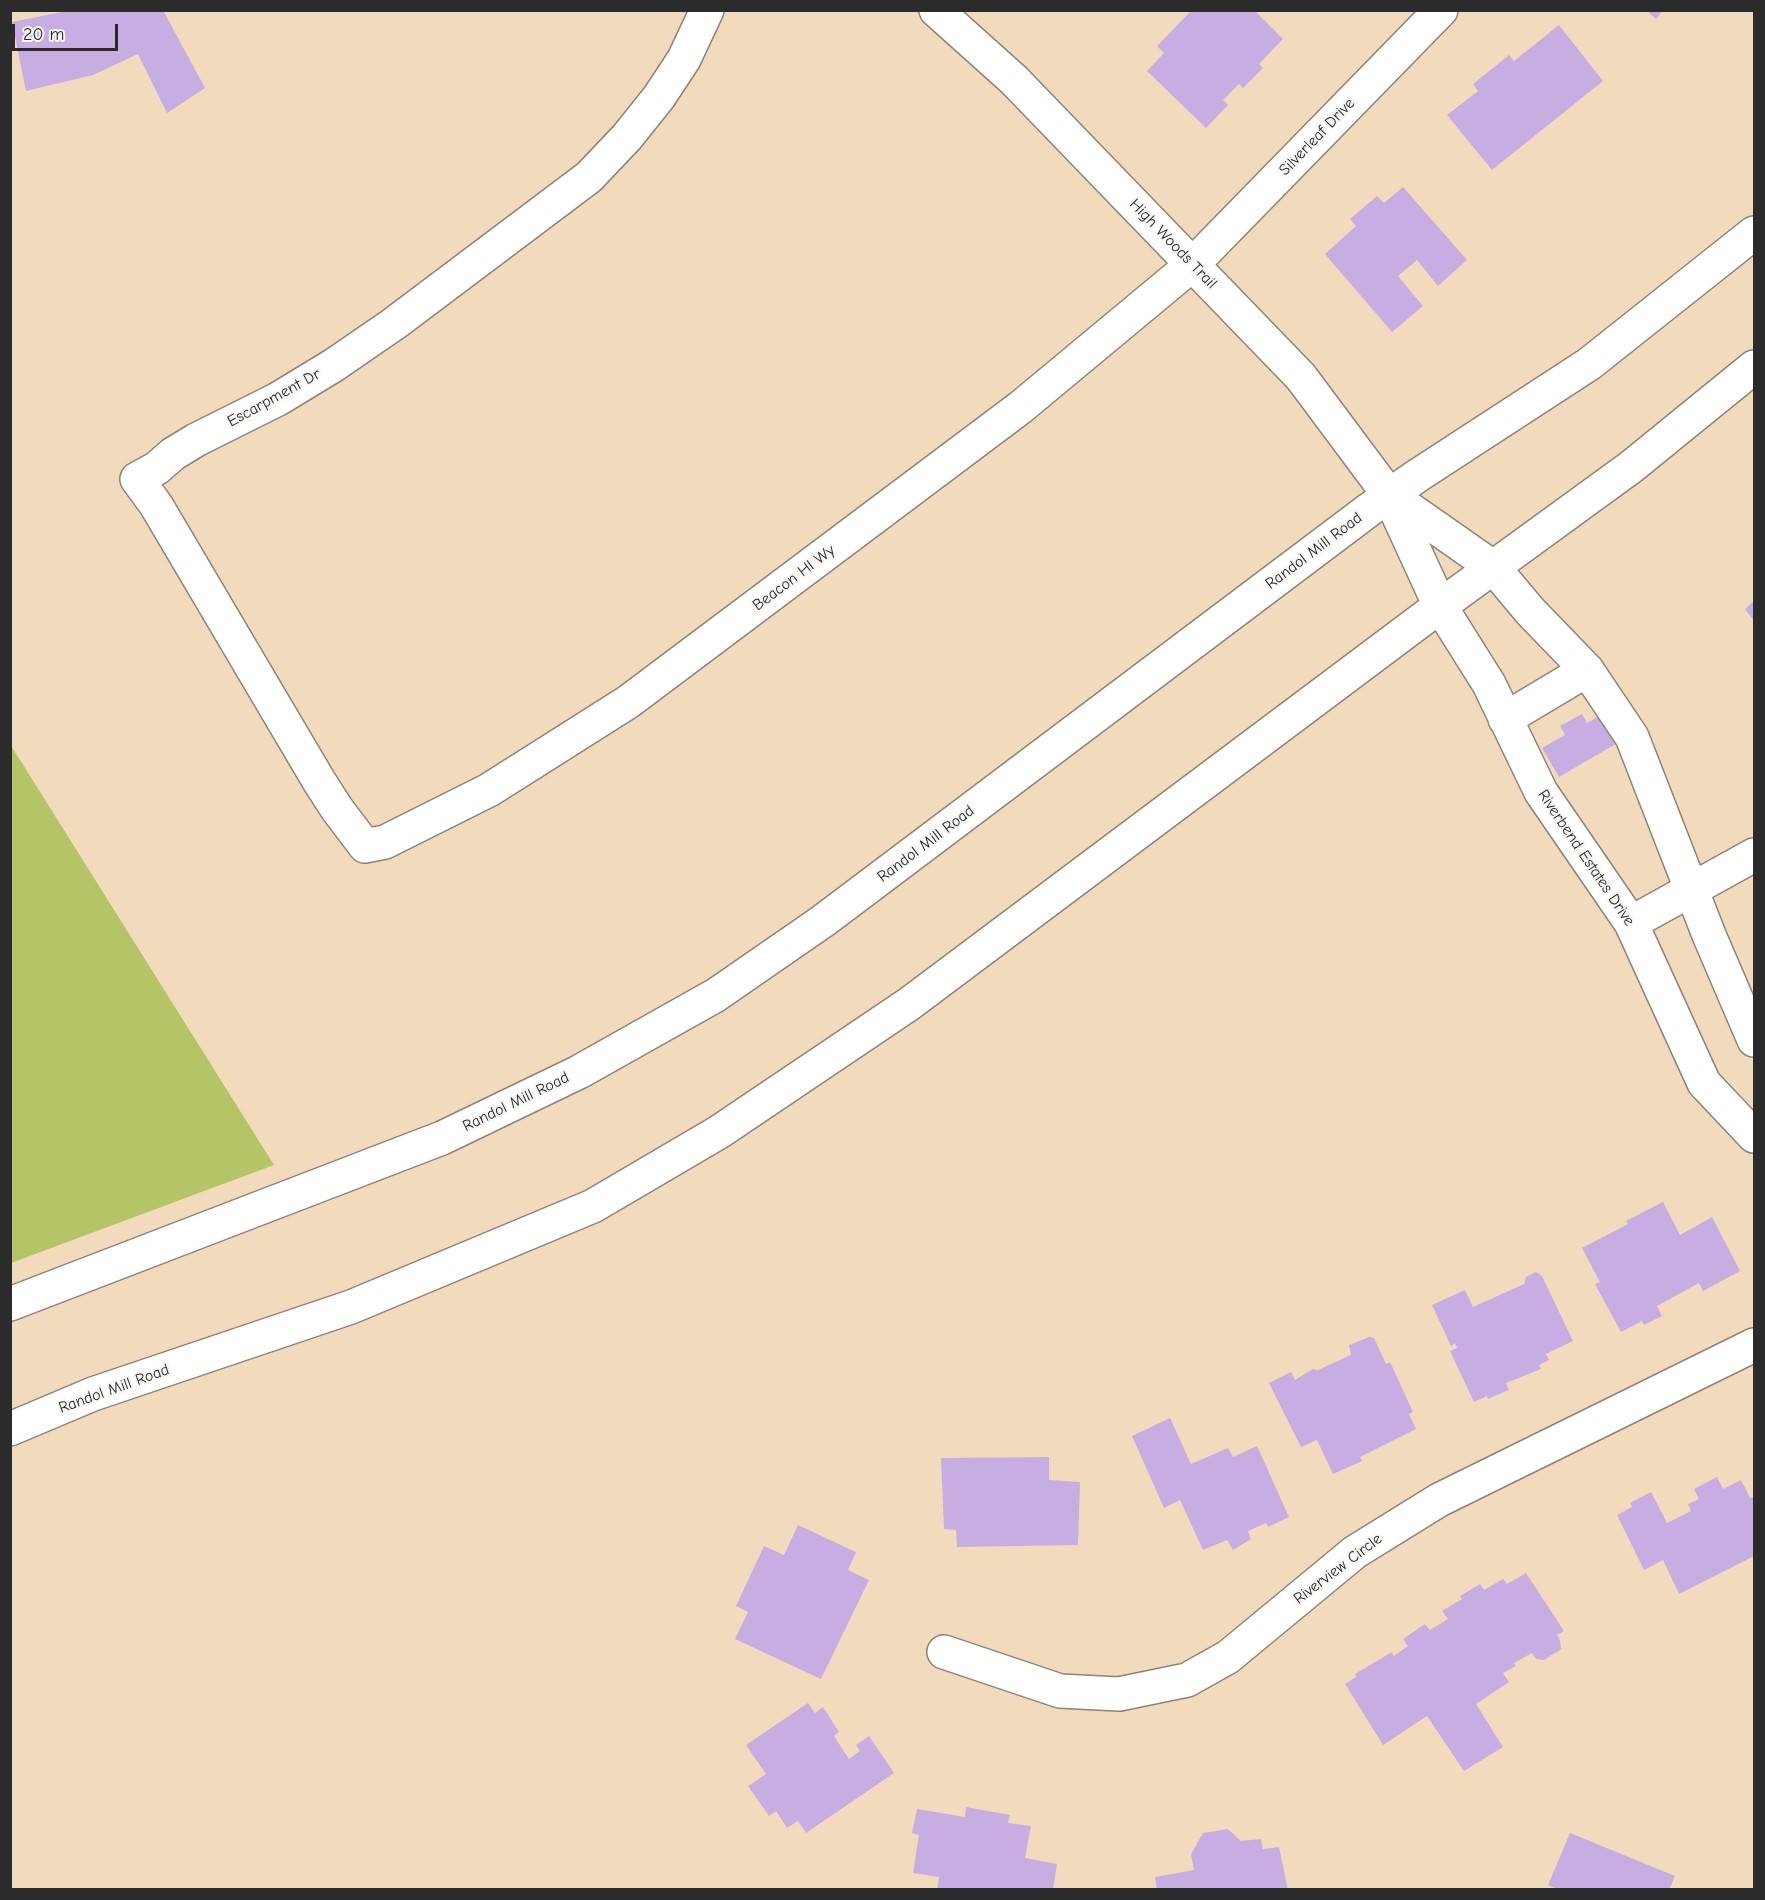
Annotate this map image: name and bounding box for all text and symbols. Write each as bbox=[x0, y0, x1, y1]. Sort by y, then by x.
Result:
scale bar bbox=[15, 12, 122, 50]
text: 20 m bbox=[23, 24, 64, 45]
street label: Silverleaf Drive bbox=[1275, 94, 1359, 180]
street label: High Woods Trail bbox=[1125, 195, 1221, 293]
street label: Escarpment Dr bbox=[224, 365, 324, 431]
street label: Randol Mill Road bbox=[1262, 508, 1366, 594]
street label: Beacon Hl Wy bbox=[749, 541, 839, 615]
street label: Riverbend Estates Drive bbox=[1533, 786, 1639, 930]
street label: Randol Mill Road bbox=[874, 801, 978, 887]
street label: Randol Mill Road bbox=[460, 1068, 572, 1136]
street label: Randol Mill Road bbox=[56, 1360, 172, 1418]
street label: Riverview Circle bbox=[1290, 1530, 1386, 1608]

